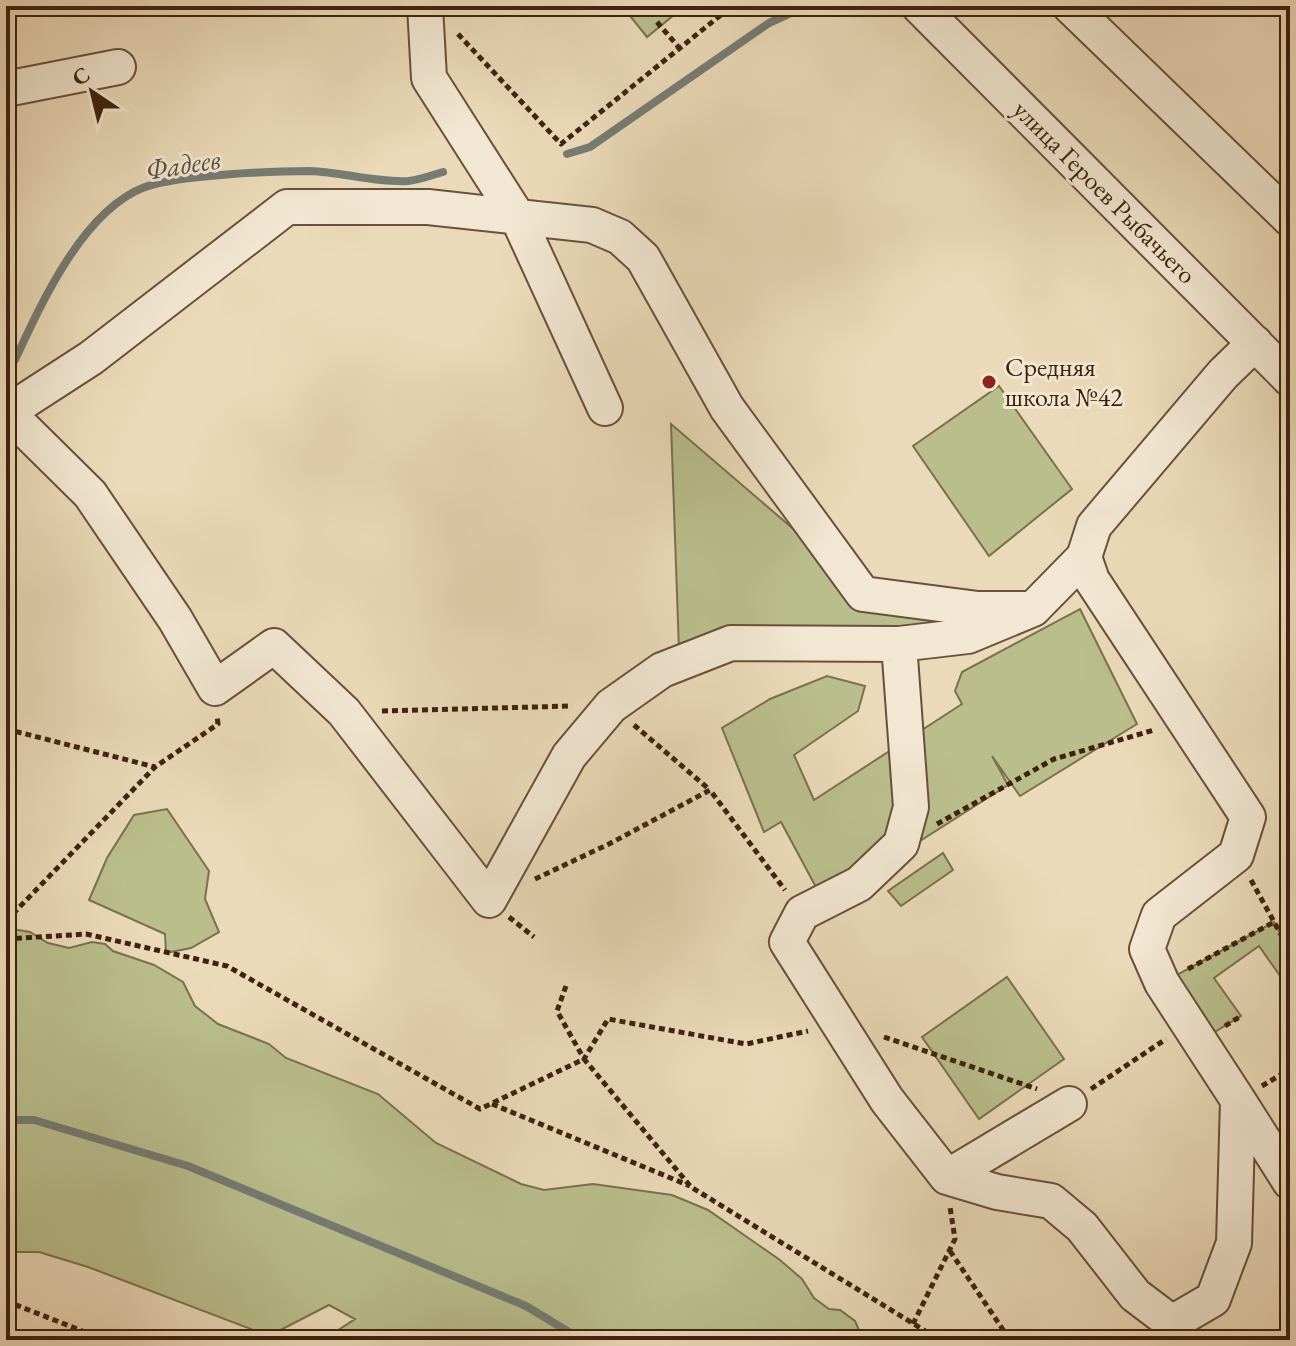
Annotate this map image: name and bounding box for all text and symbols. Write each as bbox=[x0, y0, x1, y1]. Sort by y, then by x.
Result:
north arrow bbox=[52, 52, 132, 132]
text: С bbox=[66, 60, 96, 92]
street label: улица Героев Рыбачьего bbox=[1006, 93, 1204, 291]
water label: Фадеев bbox=[143, 140, 223, 188]
place label: Средняя школа №42 bbox=[1005, 350, 1123, 414]
marker: Средняя школа №42 bbox=[980, 373, 998, 391]

